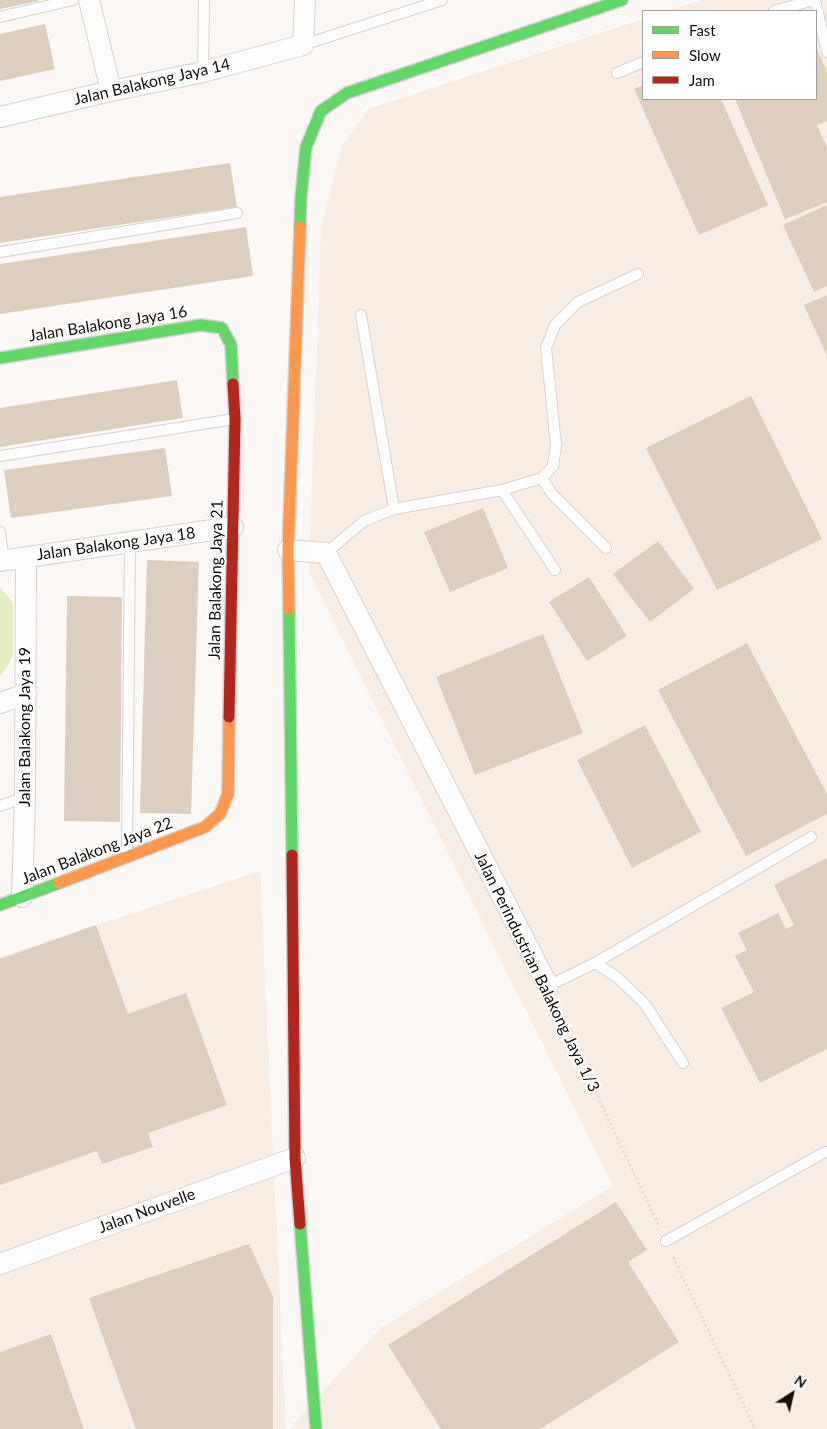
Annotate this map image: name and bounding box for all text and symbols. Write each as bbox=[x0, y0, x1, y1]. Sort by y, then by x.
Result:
legend bbox=[642, 10, 817, 100]
text: Fast bbox=[689, 21, 716, 39]
text: Slow bbox=[689, 46, 721, 64]
street label: Jalan Balakong Jaya 14 bbox=[72, 55, 232, 109]
text: Jam bbox=[689, 71, 715, 89]
street label: Jalan Balakong Jaya 16 bbox=[27, 302, 189, 346]
street label: Jalan Balakong Jaya 21 bbox=[205, 500, 227, 660]
street label: Jalan Balakong Jaya 18 bbox=[35, 523, 197, 565]
street label: Jalan Balakong Jaya 19 bbox=[15, 647, 35, 807]
street label: Jalan Balakong Jaya 22 bbox=[19, 813, 175, 889]
street label: Jalan Perindustrian Balakong Jaya 1/3 bbox=[470, 849, 604, 1095]
street label: Jalan Nouvelle bbox=[96, 1185, 198, 1237]
north arrow bbox=[767, 1369, 817, 1419]
text: N bbox=[792, 1371, 810, 1391]

